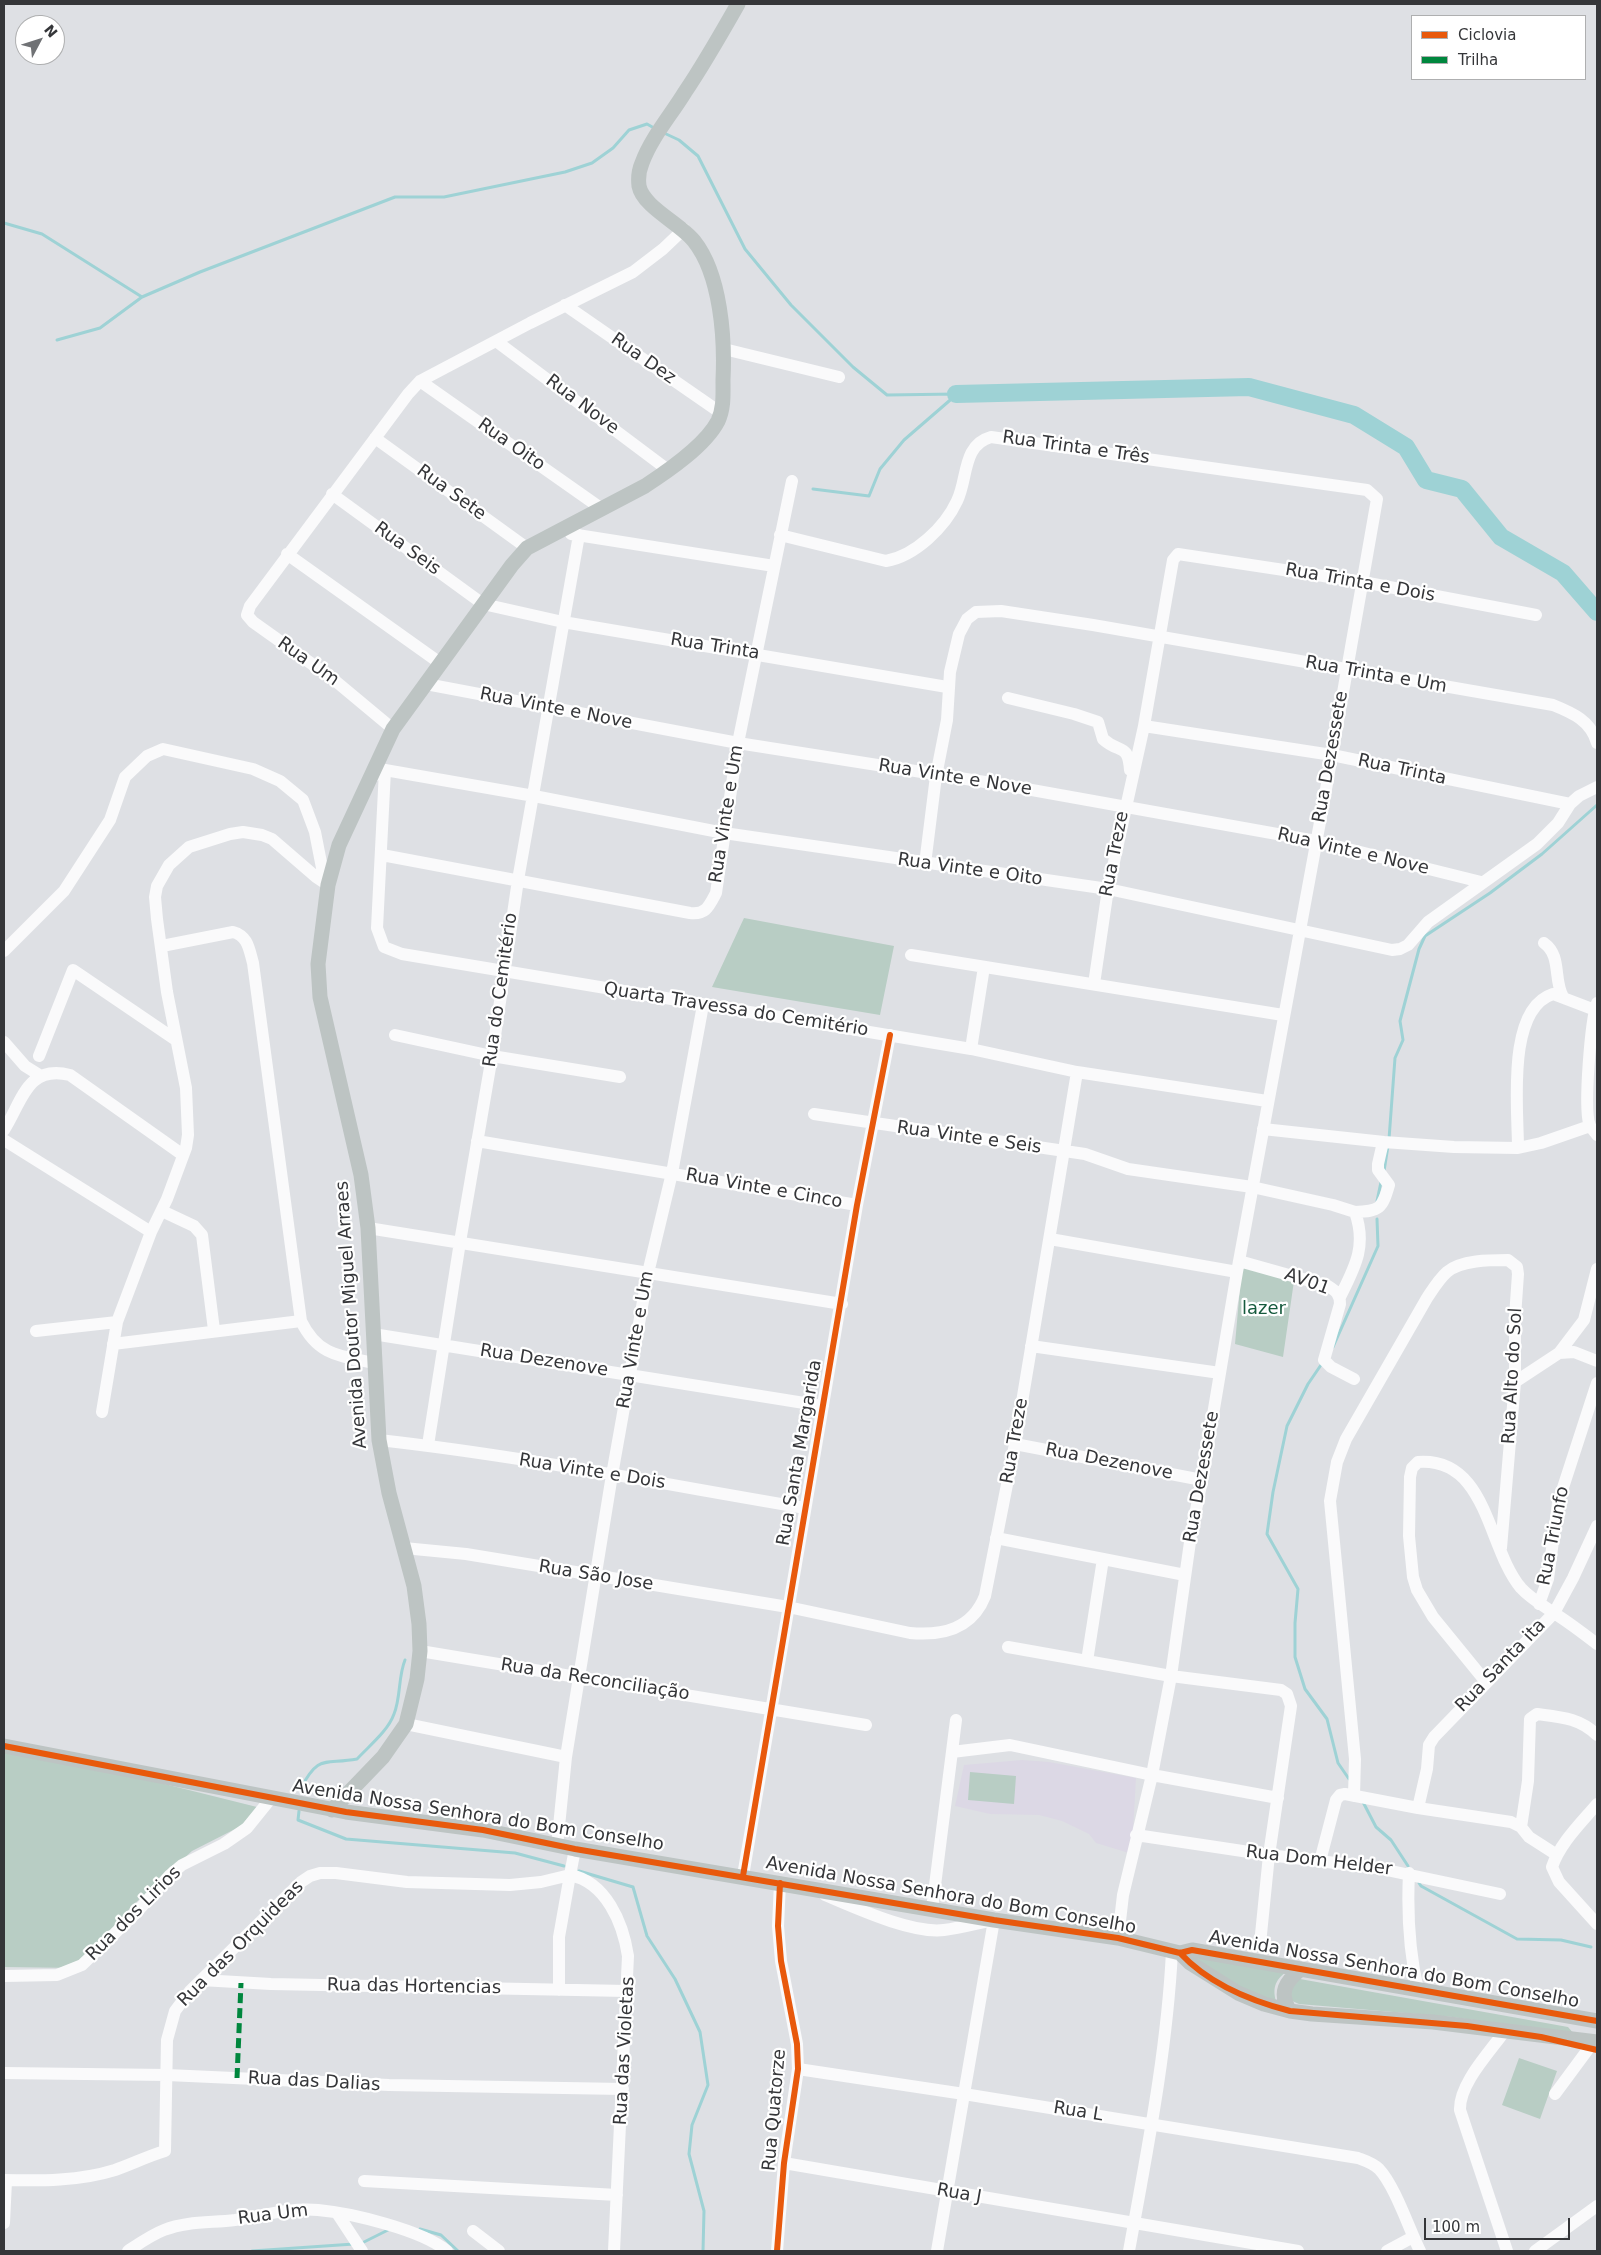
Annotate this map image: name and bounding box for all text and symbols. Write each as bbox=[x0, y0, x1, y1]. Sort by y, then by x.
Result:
north arrow bbox=[15, 15, 65, 65]
legend bbox=[1411, 15, 1586, 80]
text: N bbox=[41, 21, 61, 41]
text: Ciclovia bbox=[1458, 26, 1516, 44]
text: Trilha bbox=[1458, 51, 1498, 69]
street label: Rua Dez bbox=[606, 329, 680, 389]
street label: Rua Nove bbox=[541, 370, 623, 440]
street label: Rua Oito bbox=[473, 414, 549, 476]
street label: Rua Trinta e Três bbox=[1001, 427, 1151, 469]
street label: Rua Sete bbox=[412, 461, 490, 525]
street label: Rua Seis bbox=[370, 518, 444, 580]
street label: Rua Trinta e Dois bbox=[1283, 559, 1437, 607]
street label: Rua Trinta bbox=[669, 629, 761, 665]
street label: Rua Um bbox=[273, 633, 343, 691]
street label: Rua Trinta e Um bbox=[1304, 652, 1448, 698]
street label: Rua Vinte e Nove bbox=[478, 684, 634, 734]
street label: Rua Dezessete bbox=[1309, 689, 1353, 825]
street label: Rua Vinte e Um bbox=[705, 743, 749, 885]
street label: Rua Trinta bbox=[1356, 750, 1448, 790]
street label: Rua Vinte e Nove bbox=[877, 755, 1033, 801]
street label: Rua Treze bbox=[1096, 809, 1134, 899]
street label: Rua Vinte e Nove bbox=[1275, 824, 1431, 880]
street label: Rua Vinte e Oito bbox=[896, 849, 1044, 891]
street label: Rua do Cemitério bbox=[479, 911, 523, 1069]
street label: Quarta Travessa do Cemitério bbox=[602, 978, 870, 1042]
street label: Rua Vinte e Seis bbox=[895, 1117, 1043, 1159]
street label: Rua Vinte e Cinco bbox=[684, 1165, 844, 1213]
street label: Avenida Doutor Miguel Arraes bbox=[332, 1180, 372, 1450]
street label: AV01 bbox=[1282, 1264, 1332, 1300]
street label: Rua Vinte e Um bbox=[613, 1269, 659, 1411]
park label: lazer bbox=[1242, 1298, 1286, 1320]
street label: Rua Alto do Sol bbox=[1499, 1307, 1527, 1445]
street label: Rua Dezenove bbox=[478, 1340, 610, 1382]
street label: Rua Santa Margarida bbox=[773, 1358, 827, 1548]
street label: Rua Treze bbox=[997, 1396, 1033, 1486]
street label: Rua Dezessete bbox=[1180, 1409, 1224, 1545]
street label: Rua Dezenove bbox=[1043, 1439, 1175, 1485]
street label: Rua Vinte e Dois bbox=[517, 1450, 667, 1494]
street label: Rua Triunfo bbox=[1534, 1484, 1574, 1588]
street label: Rua São Jose bbox=[537, 1556, 655, 1596]
street label: Rua Santa ita bbox=[1451, 1615, 1551, 1717]
street label: Rua da Reconciliação bbox=[499, 1654, 691, 1706]
street label: Avenida Nossa Senhora do Bom Conselho bbox=[291, 1776, 665, 1856]
street label: Rua Dom Helder bbox=[1244, 1841, 1394, 1881]
street label: Avenida Nossa Senhora do Bom Conselho bbox=[764, 1853, 1138, 1939]
street label: Rua dos Lirios bbox=[82, 1862, 186, 1966]
street label: Rua das Orquideas bbox=[173, 1876, 309, 2012]
street label: Avenida Nossa Senhora do Bom Conselho bbox=[1207, 1927, 1581, 2013]
street label: Rua das Hortencias bbox=[327, 1975, 501, 1999]
street label: Rua das Violetas bbox=[610, 1976, 640, 2126]
street label: Rua Quatorze bbox=[759, 2048, 791, 2172]
street label: Rua das Dalias bbox=[247, 2068, 381, 2096]
street label: Rua L bbox=[1052, 2097, 1104, 2127]
street label: Rua J bbox=[935, 2179, 983, 2209]
street label: Rua Um bbox=[237, 2200, 309, 2230]
scale bar bbox=[1426, 2208, 1572, 2240]
text: 100 m bbox=[1432, 2218, 1480, 2236]

